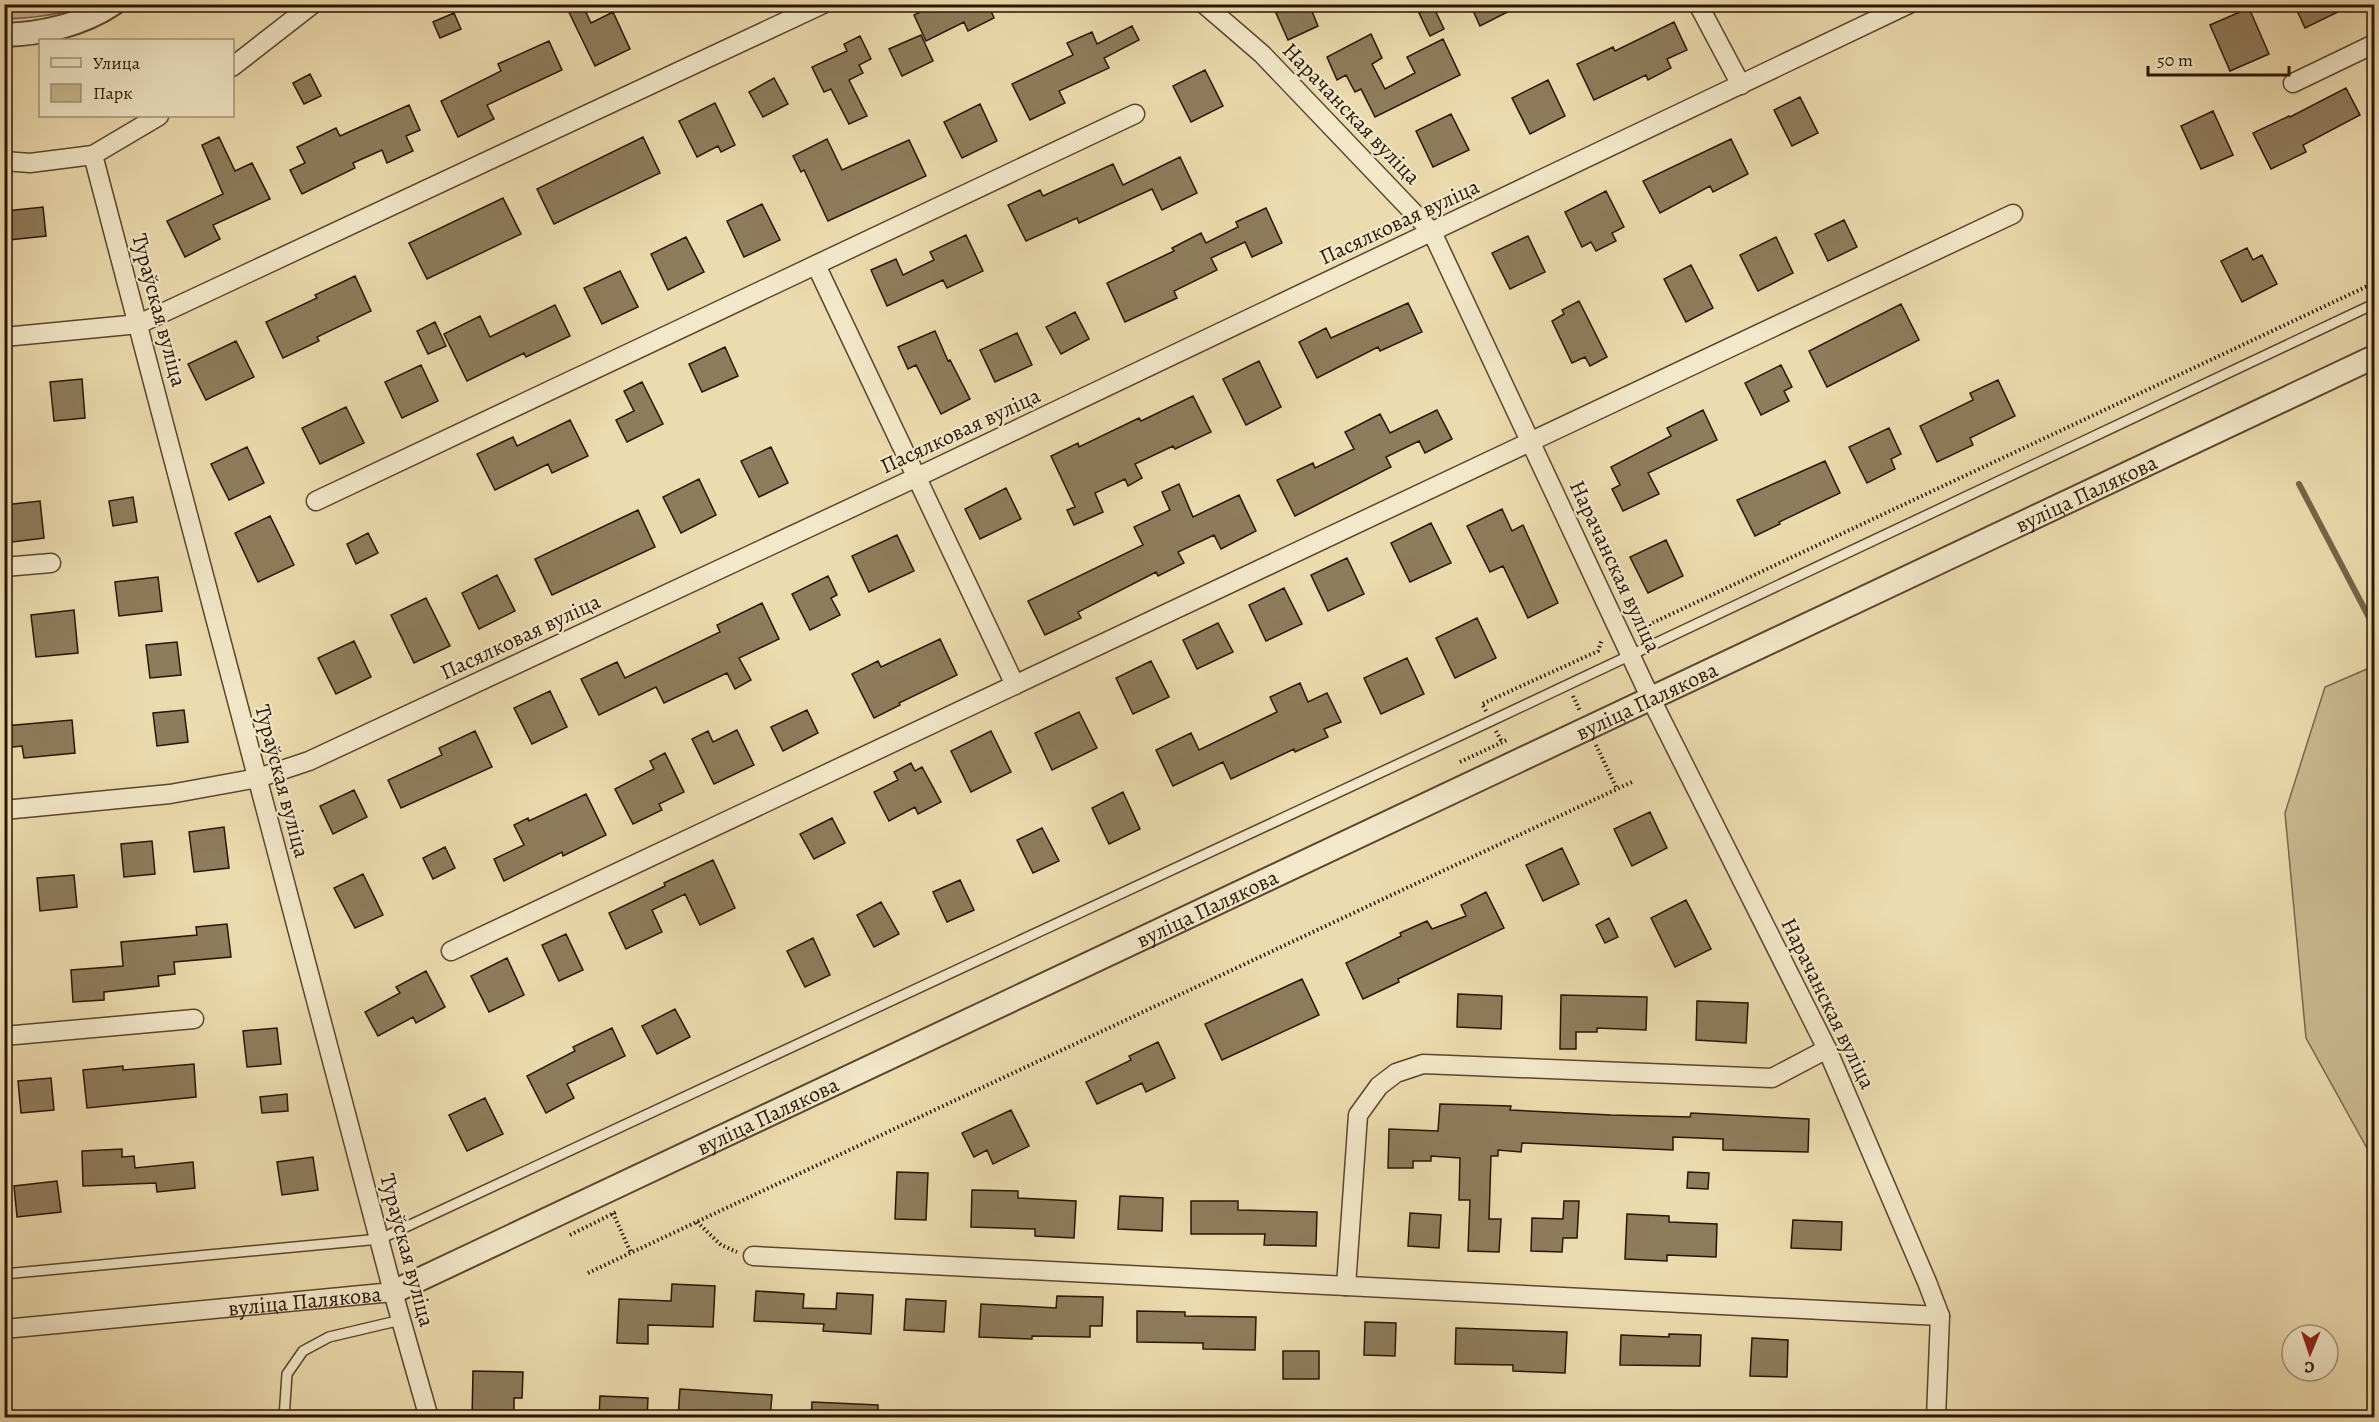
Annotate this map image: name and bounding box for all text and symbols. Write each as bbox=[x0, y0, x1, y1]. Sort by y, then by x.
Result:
street label: Нарачанская вуліца bbox=[1276, 36, 1428, 192]
legend bbox=[39, 39, 234, 117]
scale bar bbox=[2148, 39, 2289, 77]
text: 50 m bbox=[2157, 48, 2193, 72]
text: Улица bbox=[93, 51, 141, 75]
text: Парк bbox=[93, 81, 133, 105]
street label: Пасялковая вуліца bbox=[1314, 171, 1485, 272]
street label: Тураўская вуліца bbox=[124, 230, 194, 391]
street label: Пасялковая вуліца bbox=[875, 380, 1046, 481]
street label: вуліца Палякова bbox=[2010, 447, 2163, 540]
street label: Нарачанская вуліца bbox=[1562, 475, 1669, 658]
street label: Пасялковая вуліца bbox=[435, 586, 606, 687]
street label: вуліца Палякова bbox=[1571, 655, 1724, 748]
street label: Тураўская вуліца bbox=[247, 701, 317, 862]
street label: вуліца Палякова bbox=[1131, 862, 1284, 955]
street label: Нарачанская вуліца bbox=[1774, 913, 1883, 1095]
street label: вуліца Палякова bbox=[692, 1069, 845, 1163]
street label: Тураўская вуліца bbox=[372, 1170, 442, 1331]
street label: вуліца Палякова bbox=[227, 1279, 384, 1324]
north arrow bbox=[2280, 1323, 2340, 1383]
text: С bbox=[2304, 1356, 2315, 1378]

